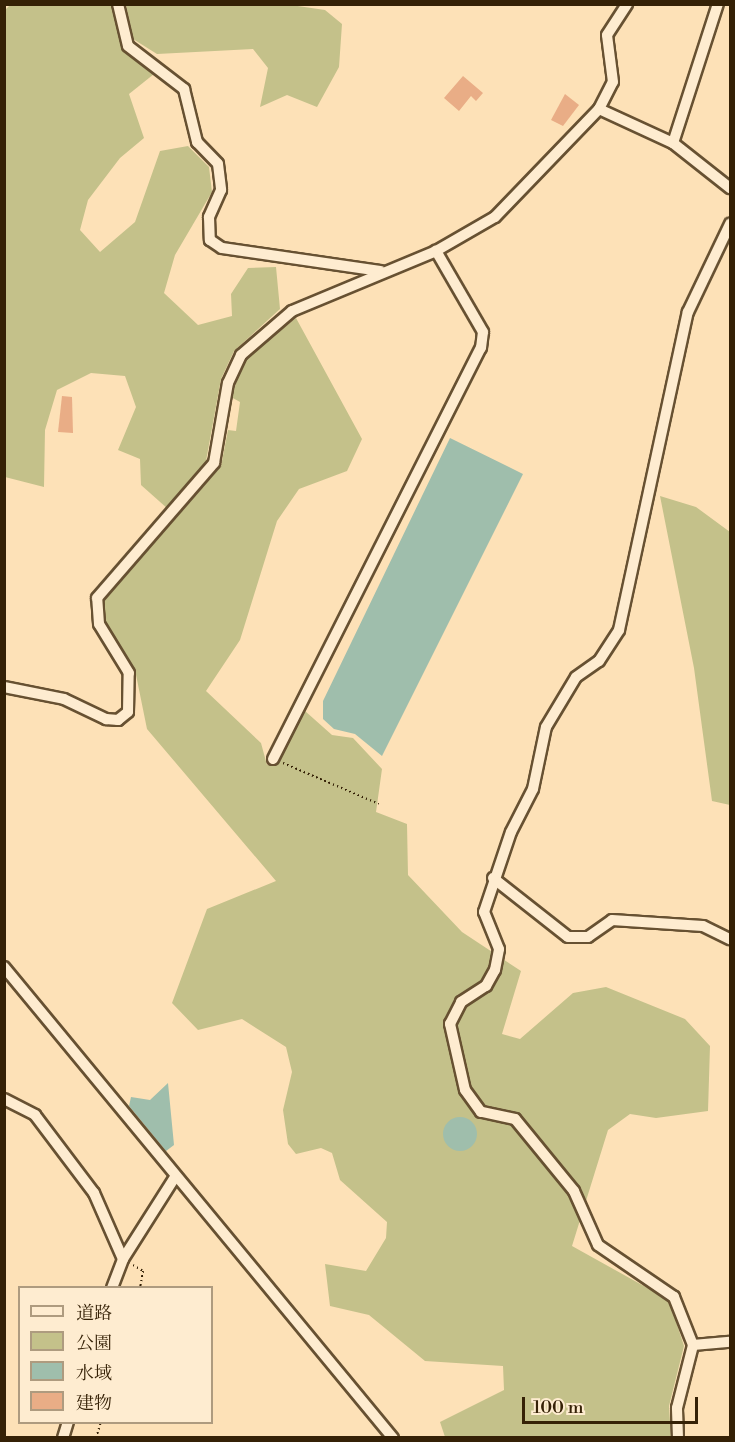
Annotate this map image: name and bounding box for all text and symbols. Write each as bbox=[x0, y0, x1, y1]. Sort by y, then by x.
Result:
legend bbox=[18, 1286, 213, 1424]
text: 道路 bbox=[76, 1302, 112, 1325]
text: 公園 bbox=[76, 1332, 112, 1355]
text: 水域 bbox=[76, 1362, 112, 1385]
scale bar bbox=[525, 1385, 700, 1423]
text: 建物 bbox=[76, 1392, 112, 1415]
text: 100 m bbox=[533, 1396, 584, 1419]

